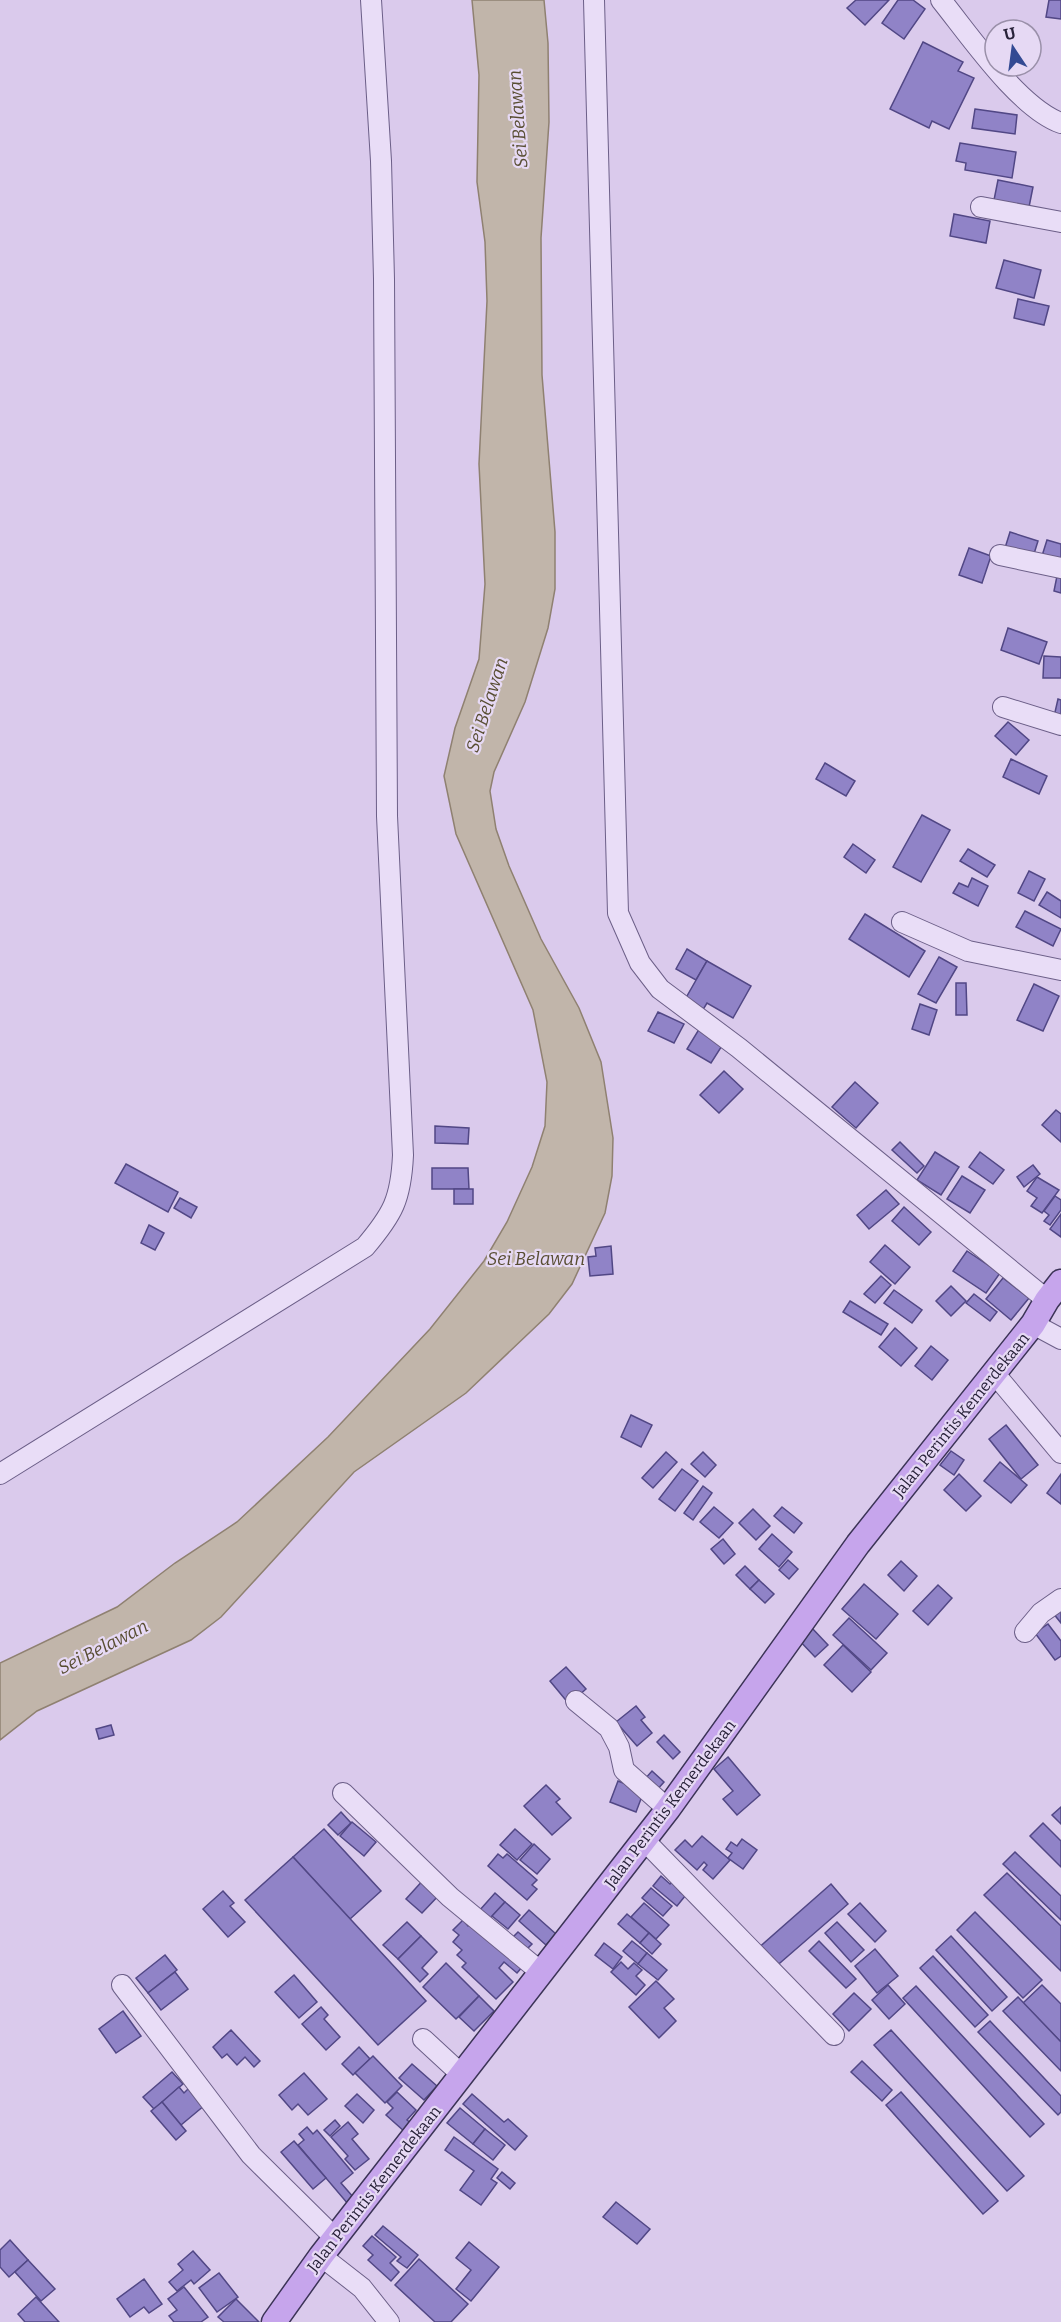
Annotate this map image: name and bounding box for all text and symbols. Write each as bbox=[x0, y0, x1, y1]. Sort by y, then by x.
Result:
north arrow bbox=[983, 18, 1043, 78]
text: U bbox=[1002, 23, 1018, 44]
water label: Sei Belawan bbox=[504, 69, 532, 169]
water label: Sei Belawan bbox=[461, 655, 513, 755]
water label: Sei Belawan bbox=[487, 1248, 585, 1270]
street label: Jalan Perintis Kemerdekaan bbox=[888, 1329, 1033, 1502]
water label: Sei Belawan bbox=[54, 1615, 152, 1679]
street label: Jalan Perintis Kemerdekaan bbox=[600, 1716, 740, 1893]
street label: Jalan Perintis Kemerdekaan bbox=[302, 2102, 445, 2277]

